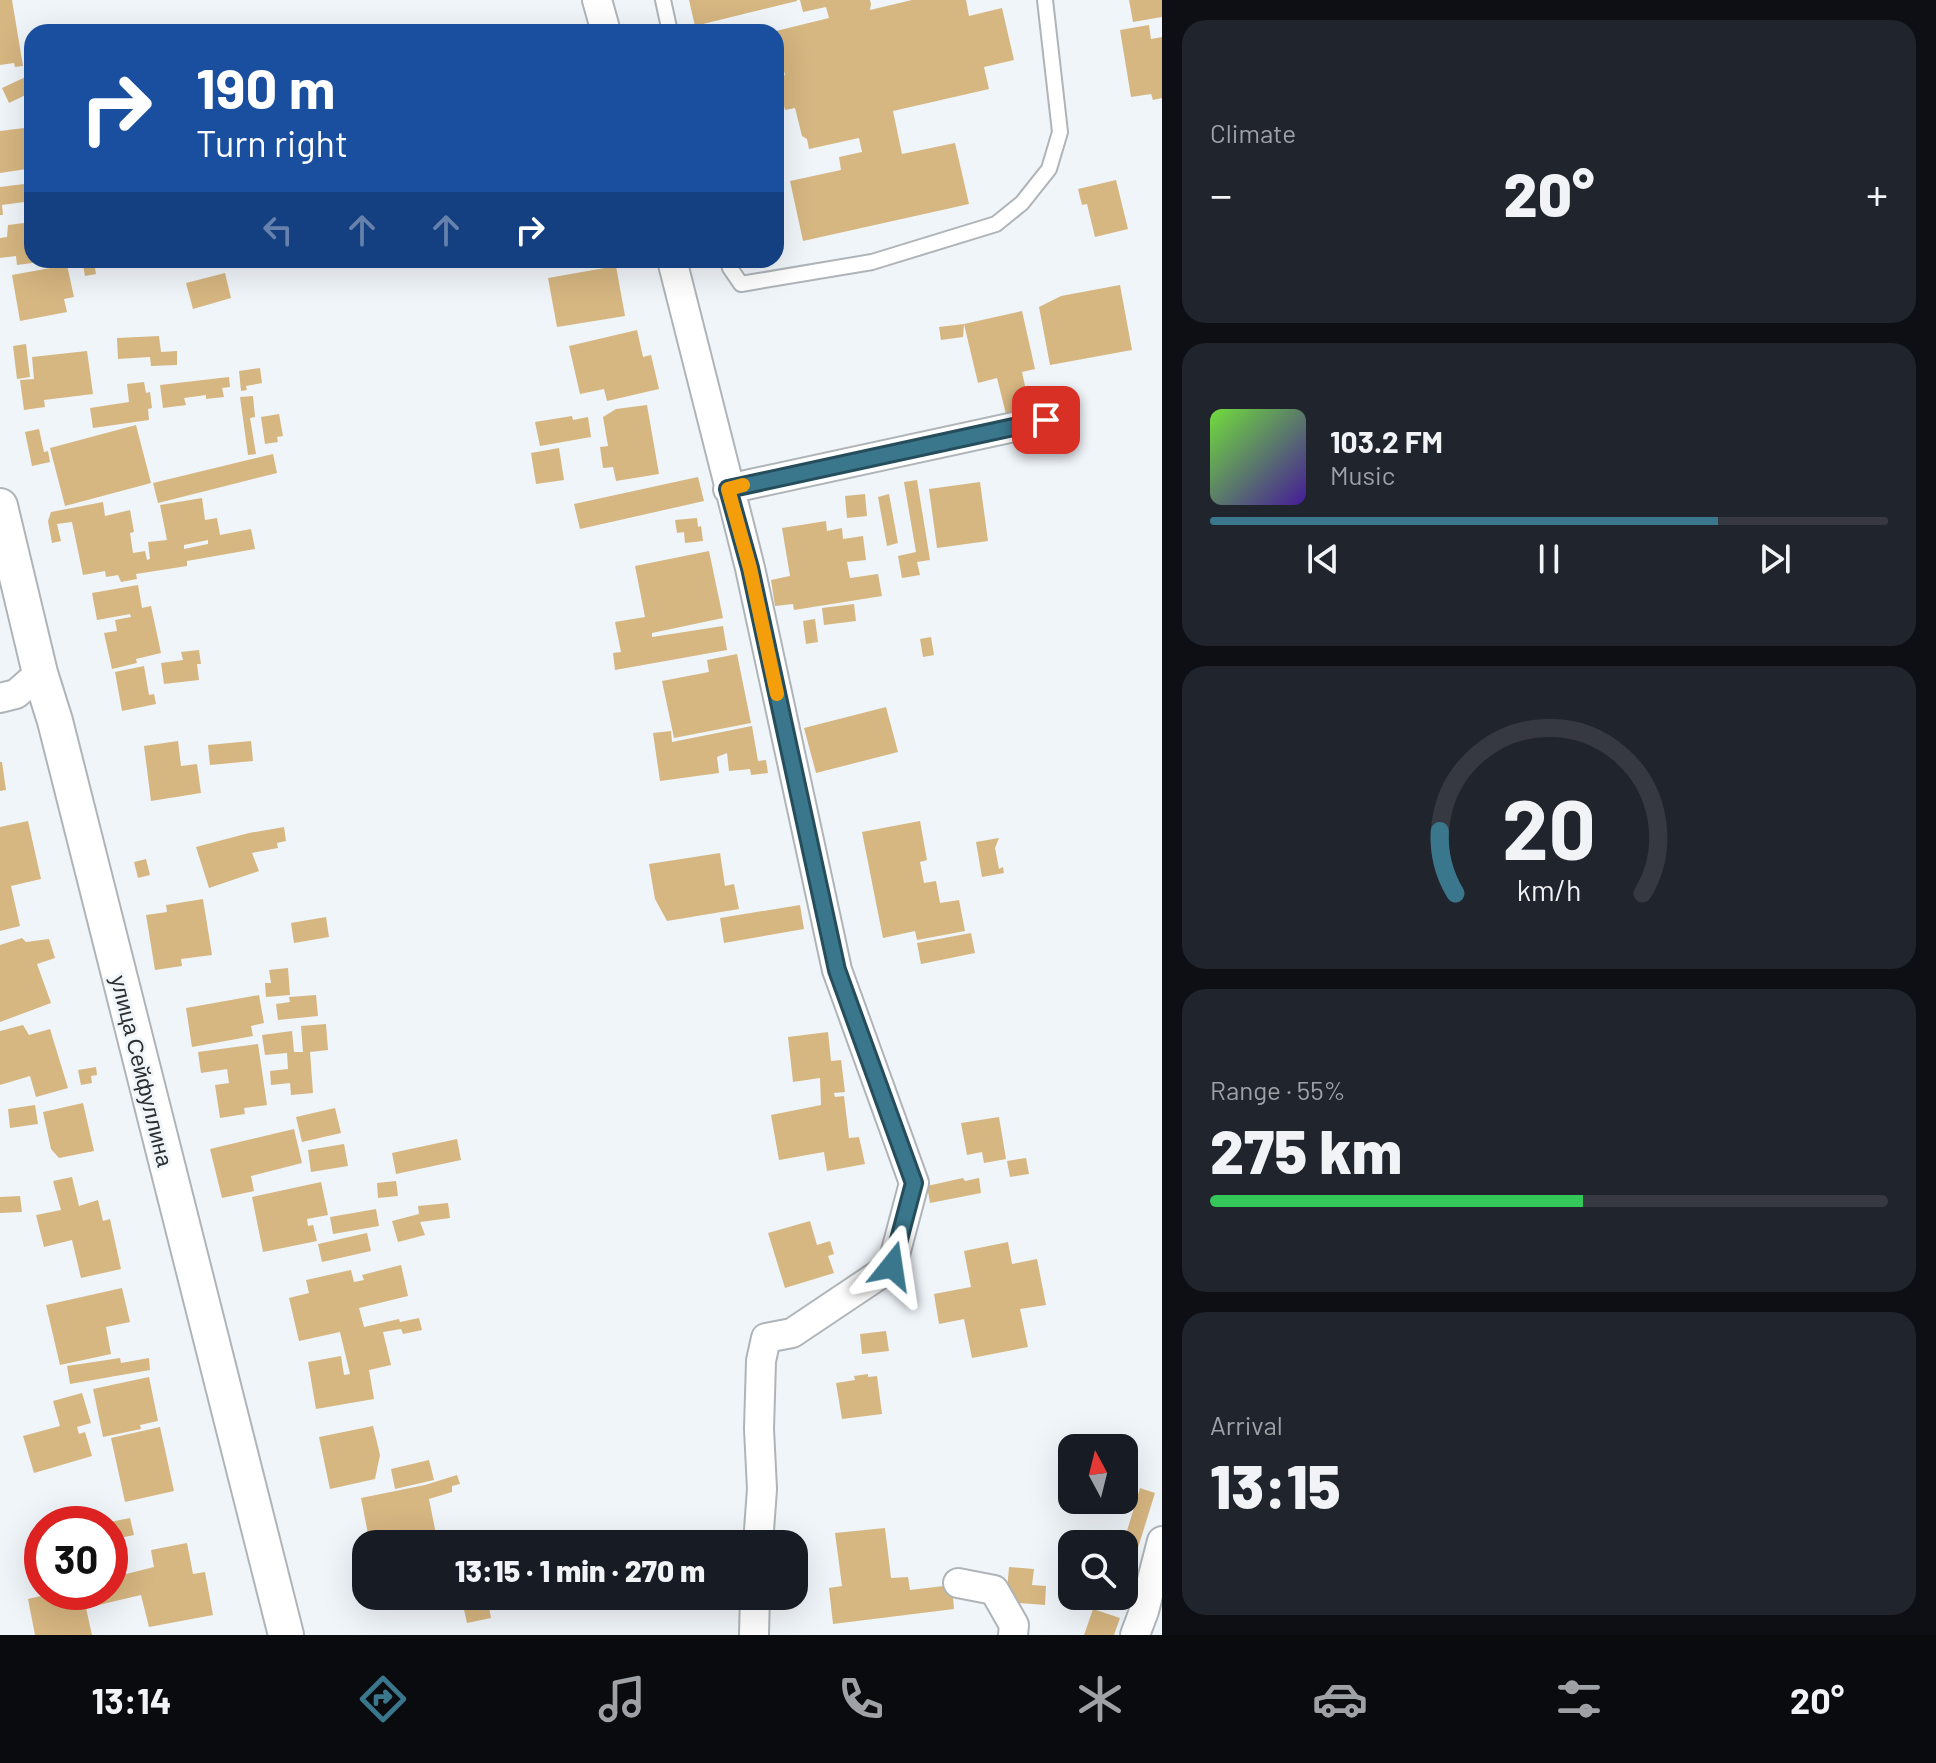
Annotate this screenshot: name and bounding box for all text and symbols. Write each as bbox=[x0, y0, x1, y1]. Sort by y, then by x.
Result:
text: 190 m bbox=[196, 53, 335, 120]
icon: right bbox=[64, 56, 168, 160]
text: Climate bbox=[1210, 117, 1296, 148]
text: Turn right bbox=[196, 121, 348, 164]
text: 20° bbox=[1504, 157, 1594, 229]
text: − bbox=[1210, 167, 1232, 220]
text: + bbox=[1866, 167, 1888, 220]
icon: left bbox=[256, 208, 300, 252]
icon: ahead bbox=[340, 208, 384, 252]
icon: ahead bbox=[424, 208, 468, 252]
icon: right bbox=[508, 208, 552, 252]
pin bbox=[1012, 386, 1080, 454]
icon: arrive bbox=[1024, 398, 1068, 442]
text: 103.2 FM bbox=[1330, 423, 1443, 459]
text: Music bbox=[1330, 459, 1395, 490]
icon: previous bbox=[1301, 537, 1345, 581]
icon: pause bbox=[1527, 537, 1571, 581]
icon: next bbox=[1753, 537, 1797, 581]
text: 20 bbox=[1502, 776, 1596, 876]
text: km/h bbox=[1517, 872, 1581, 907]
street label: улица Сейфуллина bbox=[106, 973, 179, 1170]
text: Range · 55% bbox=[1210, 1074, 1346, 1105]
text: 275 km bbox=[1210, 1114, 1402, 1186]
position arrow bbox=[850, 1224, 934, 1308]
text: Arrival bbox=[1210, 1409, 1283, 1440]
north arrow bbox=[1058, 1434, 1138, 1514]
map controls bbox=[1058, 1434, 1138, 1610]
text: 13:15 bbox=[1210, 1449, 1341, 1521]
speed limit sign: 30 bbox=[24, 1506, 128, 1610]
button: search bbox=[1058, 1530, 1138, 1610]
text: 13:15 · 1 min · 270 m bbox=[455, 1552, 705, 1588]
icon: directions bbox=[355, 1671, 411, 1727]
icon: music bbox=[594, 1671, 650, 1727]
icon: phone bbox=[833, 1671, 889, 1727]
icon: climate bbox=[1072, 1671, 1128, 1727]
icon: car bbox=[1312, 1671, 1368, 1727]
icon: filters bbox=[1551, 1671, 1607, 1727]
text: 13:14 bbox=[92, 1678, 171, 1721]
text: 20° bbox=[1790, 1678, 1844, 1721]

